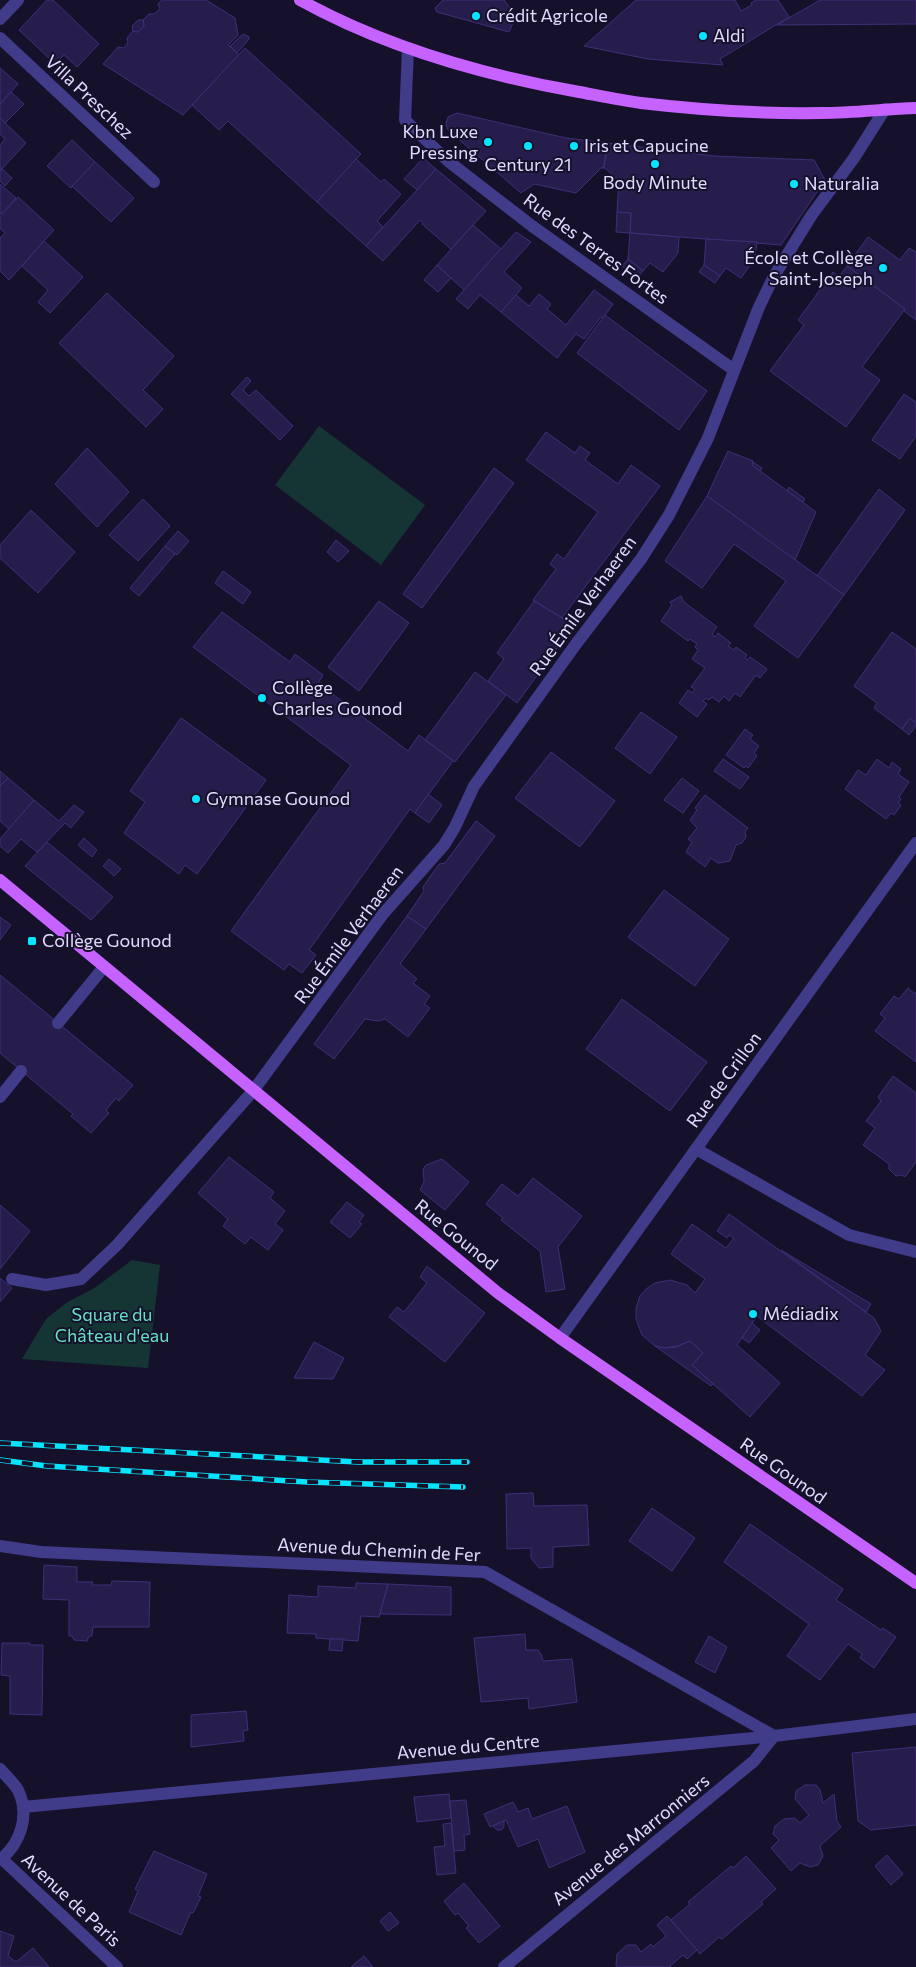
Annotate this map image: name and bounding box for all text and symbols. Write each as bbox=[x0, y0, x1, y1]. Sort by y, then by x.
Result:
place label: Crédit Agricole bbox=[486, 4, 608, 26]
marker: Crédit Agricole bbox=[470, 10, 482, 22]
place label: Aldi bbox=[713, 24, 745, 46]
marker: Aldi bbox=[697, 30, 709, 42]
street label: Villa Preschez bbox=[41, 50, 138, 143]
place label: Kbn Luxe Pressing bbox=[402, 120, 478, 163]
place label: Iris et Capucine bbox=[584, 134, 708, 156]
marker: Kbn Luxe Pressing bbox=[482, 136, 494, 148]
marker: Century 21 bbox=[522, 140, 534, 152]
marker: Iris et Capucine bbox=[568, 140, 580, 152]
place label: Century 21 bbox=[484, 153, 572, 175]
marker: Body Minute bbox=[649, 158, 661, 170]
place label: Body Minute bbox=[603, 171, 707, 193]
place label: Naturalia bbox=[804, 172, 879, 194]
marker: Naturalia bbox=[788, 178, 800, 190]
street label: Rue des Terres Fortes bbox=[520, 188, 674, 308]
place label: École et Collège Saint-Joseph bbox=[744, 246, 873, 289]
marker: École et Collège Saint-Joseph bbox=[877, 262, 889, 274]
street label: Rue Émile Verhaeren bbox=[524, 531, 640, 680]
place label: Collège Charles Gounod bbox=[272, 676, 402, 719]
marker: Collège Charles Gounod bbox=[256, 692, 268, 704]
place label: Gymnase Gounod bbox=[206, 787, 350, 809]
marker: Gymnase Gounod bbox=[190, 793, 202, 805]
street label: Rue Émile Verhaeren bbox=[289, 861, 407, 1008]
place label: Collège Gounod bbox=[42, 929, 172, 951]
marker: Collège Gounod bbox=[26, 935, 38, 947]
street label: Rue de Crillon bbox=[681, 1027, 765, 1131]
street label: Rue Gounod bbox=[411, 1194, 503, 1274]
place label: Médiadix bbox=[763, 1302, 839, 1324]
park label: Square du Château d'eau bbox=[55, 1303, 169, 1346]
marker: Médiadix bbox=[747, 1308, 759, 1320]
street label: Rue Gounod bbox=[736, 1432, 831, 1508]
street label: Avenue du Chemin de Fer bbox=[277, 1533, 481, 1565]
street label: Avenue du Centre bbox=[396, 1729, 540, 1763]
street label: Avenue des Marronniers bbox=[547, 1769, 713, 1909]
street label: Avenue de Paris bbox=[18, 1848, 126, 1951]

